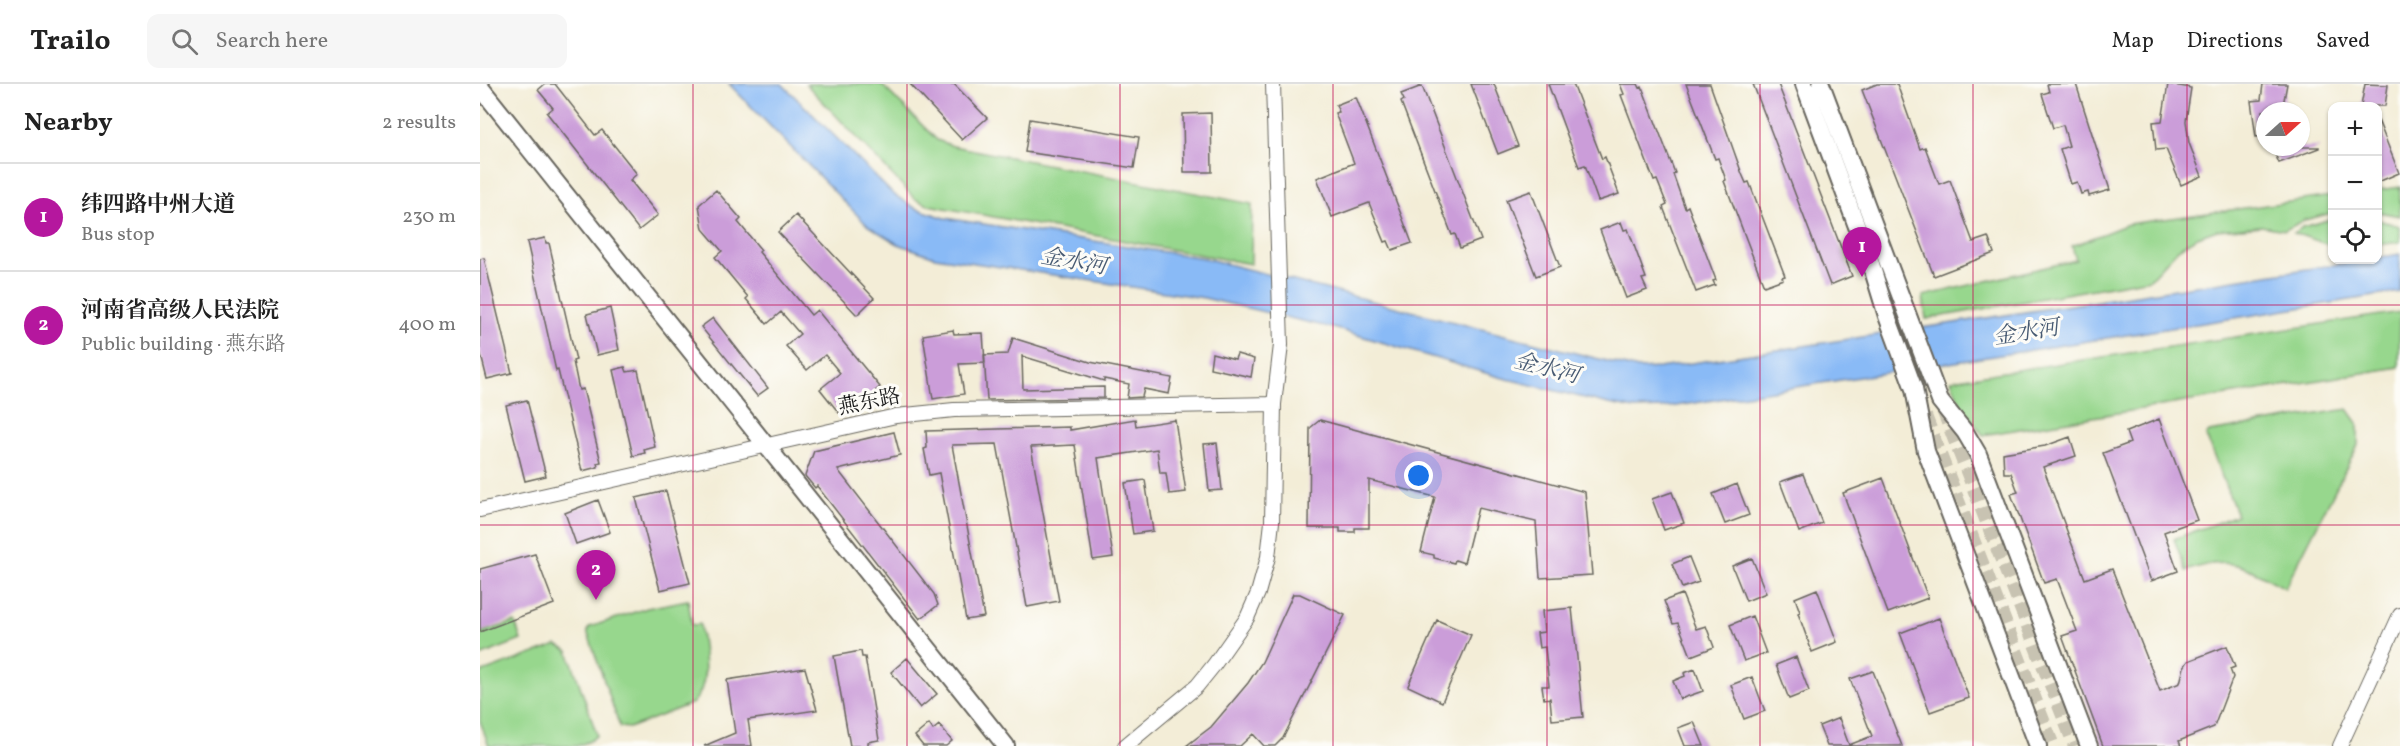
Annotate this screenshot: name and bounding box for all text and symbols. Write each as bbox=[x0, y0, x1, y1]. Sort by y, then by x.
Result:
search box bbox=[147, 14, 567, 68]
text: Trailo bbox=[30, 22, 111, 61]
icon: search bbox=[168, 25, 201, 58]
text: Search here bbox=[216, 26, 328, 57]
text: Map bbox=[2112, 27, 2154, 56]
text: Directions bbox=[2187, 27, 2283, 56]
text: Saved bbox=[2316, 27, 2370, 56]
north arrow bbox=[2256, 102, 2310, 156]
map controls bbox=[2328, 102, 2382, 264]
button: + bbox=[2328, 102, 2382, 156]
text: Nearby bbox=[24, 105, 113, 141]
text: 2 results bbox=[382, 109, 456, 137]
button: − bbox=[2328, 156, 2382, 210]
text: 纬四路中州大道 bbox=[81, 190, 235, 221]
text: 1 bbox=[39, 203, 48, 231]
text: 230 m bbox=[402, 203, 456, 231]
button: locate bbox=[2328, 210, 2382, 264]
text: Bus stop bbox=[81, 221, 155, 249]
pin: 1 bbox=[1842, 228, 1882, 277]
water label: 金水河 bbox=[1038, 241, 1113, 284]
text: 河南省高级人民法院 bbox=[81, 296, 279, 327]
text: 2 bbox=[38, 311, 49, 339]
text: 400 m bbox=[398, 311, 456, 339]
water label: 金水河 bbox=[1991, 312, 2065, 354]
text: Public building · 燕东路 bbox=[81, 331, 285, 359]
water label: 金水河 bbox=[1511, 346, 1586, 393]
street label: 燕东路 bbox=[836, 382, 903, 423]
your location bbox=[1404, 461, 1433, 490]
pin: 2 bbox=[576, 550, 616, 600]

